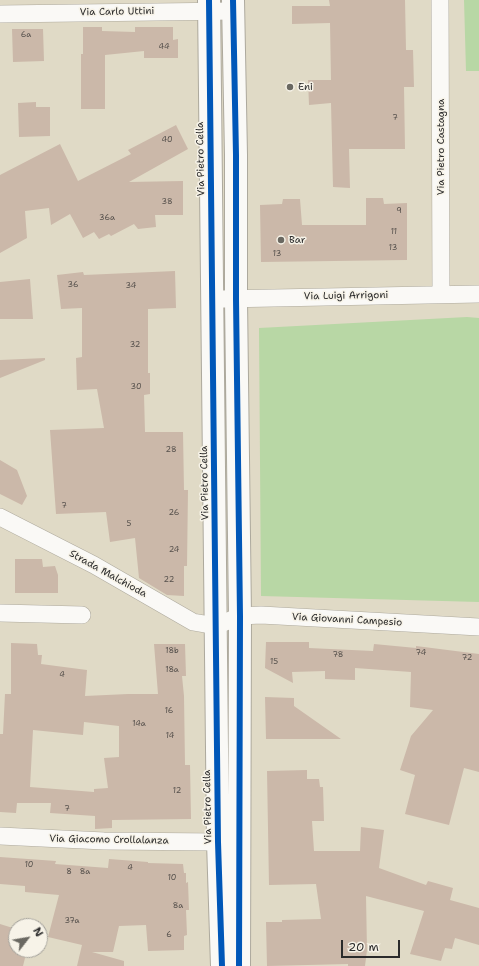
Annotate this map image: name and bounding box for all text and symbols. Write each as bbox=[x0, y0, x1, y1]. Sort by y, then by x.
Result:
street label: Via Carlo Uttini bbox=[80, 5, 154, 19]
house number: 6a bbox=[21, 30, 31, 40]
house number: 44 bbox=[159, 42, 169, 52]
place label: Eni bbox=[298, 81, 313, 93]
marker: Eni bbox=[285, 82, 295, 92]
street label: Via Pietro Castagna bbox=[435, 99, 447, 195]
house number: 7 bbox=[392, 113, 398, 123]
street label: Via Pietro Cella bbox=[194, 122, 208, 196]
house number: 40 bbox=[161, 135, 173, 145]
house number: 38 bbox=[162, 197, 172, 207]
house number: 9 bbox=[396, 206, 402, 216]
house number: 36a bbox=[99, 213, 115, 223]
house number: 11 bbox=[391, 227, 397, 237]
place label: Bar bbox=[289, 234, 306, 246]
marker: Bar bbox=[276, 235, 286, 245]
house number: 13 bbox=[389, 243, 397, 253]
house number: 13 bbox=[273, 249, 281, 259]
house number: 36 bbox=[68, 280, 78, 290]
house number: 34 bbox=[126, 281, 136, 291]
street label: Via Luigi Arrigoni bbox=[304, 289, 388, 303]
house number: 32 bbox=[130, 340, 140, 350]
house number: 30 bbox=[130, 382, 142, 392]
house number: 28 bbox=[166, 445, 176, 455]
street label: Via Pietro Cella bbox=[198, 446, 212, 520]
house number: 7 bbox=[61, 501, 67, 511]
house number: 26 bbox=[169, 508, 179, 518]
house number: 5 bbox=[127, 519, 131, 529]
house number: 24 bbox=[169, 545, 179, 555]
street label: Strada Malchioda bbox=[67, 548, 149, 600]
house number: 22 bbox=[164, 575, 174, 585]
street label: Via Giovanni Campesio bbox=[292, 611, 402, 629]
house number: 18b bbox=[165, 646, 179, 656]
house number: 74 bbox=[416, 648, 426, 658]
house number: 78 bbox=[333, 650, 343, 660]
house number: 72 bbox=[462, 653, 472, 663]
house number: 15 bbox=[270, 657, 278, 667]
house number: 18a bbox=[165, 665, 179, 675]
house number: 4 bbox=[59, 670, 65, 680]
house number: 16 bbox=[165, 706, 173, 716]
house number: 14a bbox=[132, 719, 146, 729]
house number: 14 bbox=[166, 731, 174, 741]
street label: Via Pietro Cella bbox=[201, 770, 215, 844]
house number: 12 bbox=[173, 786, 181, 796]
house number: 7 bbox=[64, 804, 70, 814]
street label: Via Giacomo Crollalanza bbox=[49, 833, 169, 847]
house number: 10 bbox=[25, 860, 33, 870]
house number: 4 bbox=[127, 863, 133, 873]
house number: 8 bbox=[66, 867, 72, 877]
house number: 8a bbox=[80, 867, 90, 877]
house number: 10 bbox=[168, 873, 176, 883]
house number: 8a bbox=[173, 901, 183, 911]
house number: 37a bbox=[64, 916, 80, 926]
north arrow bbox=[8, 918, 48, 958]
text: N bbox=[29, 924, 47, 940]
house number: 6 bbox=[166, 930, 172, 940]
scale bar bbox=[343, 932, 402, 958]
text: 20 m bbox=[348, 939, 379, 955]

